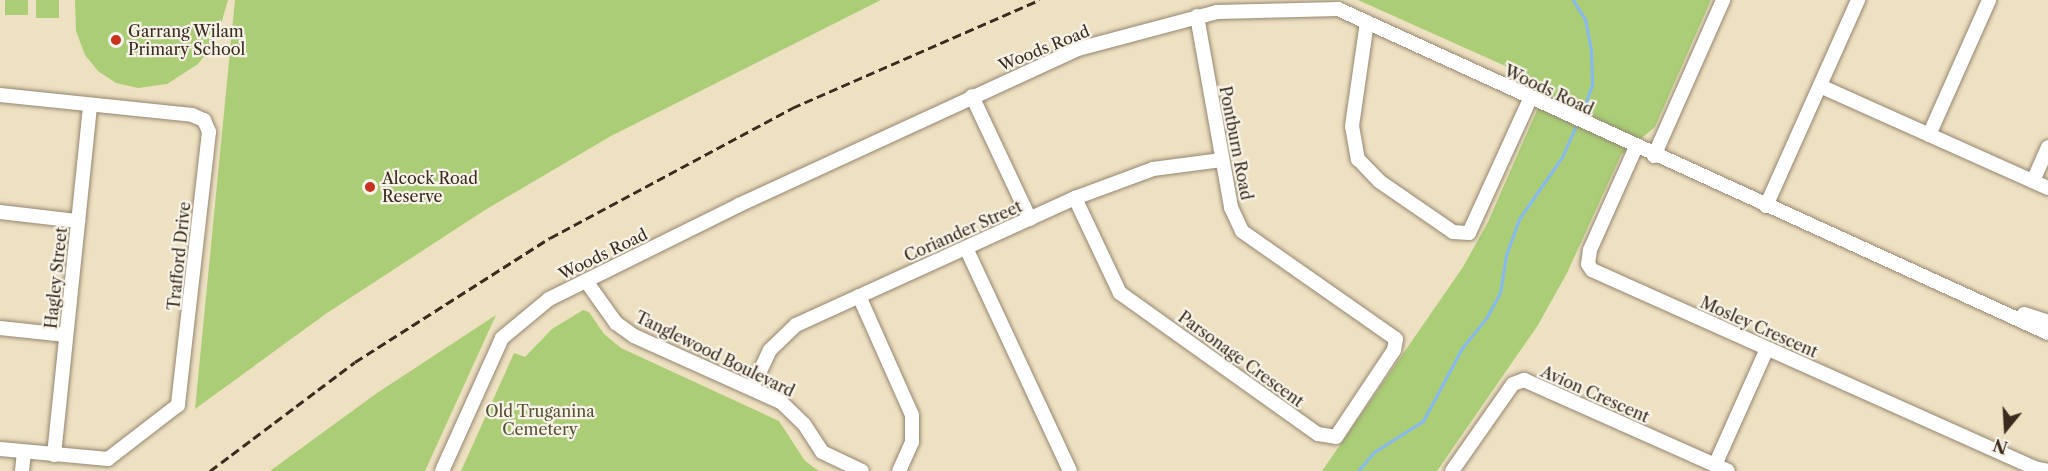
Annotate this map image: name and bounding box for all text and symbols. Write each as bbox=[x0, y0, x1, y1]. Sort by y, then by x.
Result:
place label: Garrang Wilam Primary School bbox=[128, 21, 246, 59]
street label: Woods Road bbox=[996, 21, 1092, 75]
marker: Garrang Wilam Primary School bbox=[109, 33, 123, 47]
street label: Woods Road bbox=[1501, 61, 1597, 119]
street label: Pontburn Road bbox=[1216, 84, 1256, 202]
place label: Alcock Road Reserve bbox=[382, 168, 478, 206]
marker: Alcock Road Reserve bbox=[363, 180, 377, 194]
street label: Coriander Street bbox=[901, 196, 1025, 266]
street label: Trafford Drive bbox=[164, 201, 194, 311]
street label: Woods Road bbox=[555, 224, 651, 284]
street label: Hagley Street bbox=[41, 226, 71, 330]
street label: Mosley Crescent bbox=[1697, 292, 1821, 362]
street label: Tanglewood Boulevard bbox=[632, 307, 798, 401]
street label: Parsonage Crescent bbox=[1175, 307, 1307, 411]
street label: Avion Crescent bbox=[1538, 362, 1652, 426]
north arrow bbox=[1976, 399, 2036, 459]
park label: Old Truganina Cemetery bbox=[485, 401, 595, 439]
text: N bbox=[1991, 434, 2010, 458]

